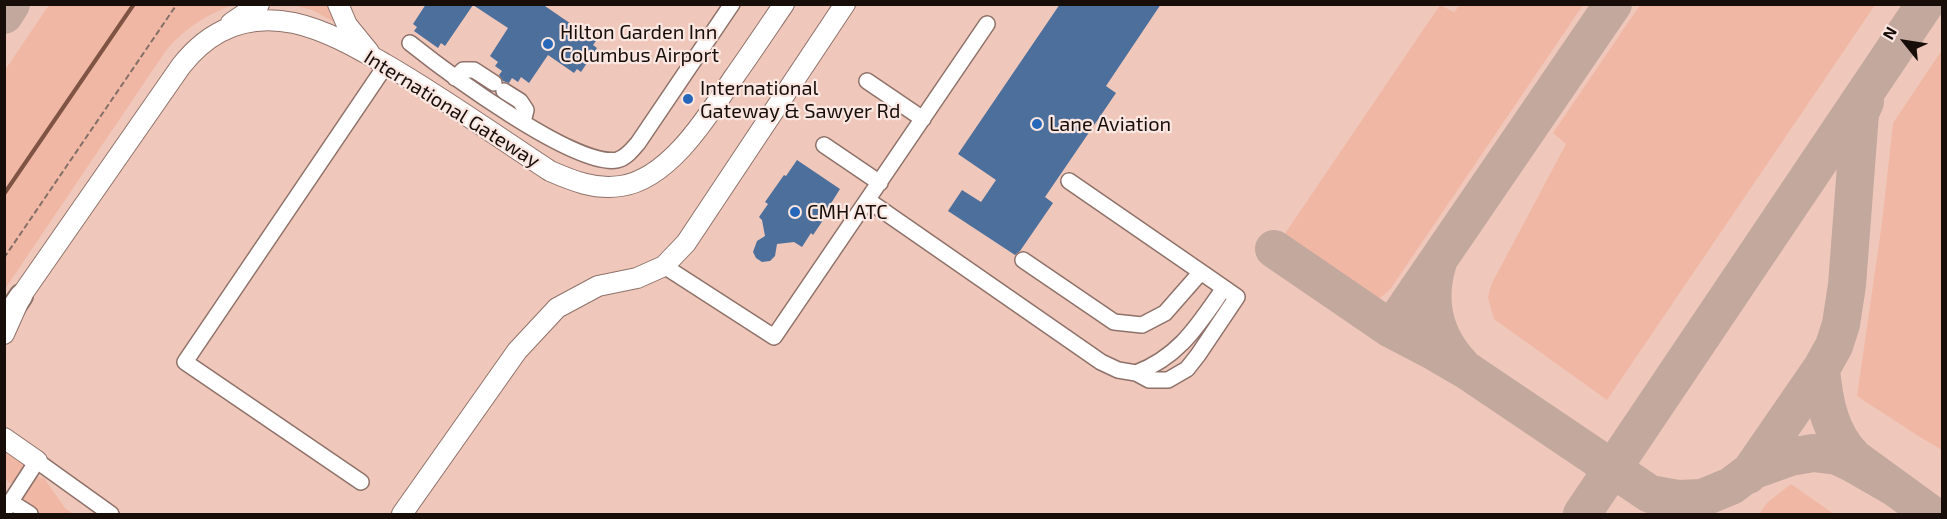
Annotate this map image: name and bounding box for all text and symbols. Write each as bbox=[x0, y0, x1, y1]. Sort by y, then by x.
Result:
north arrow bbox=[1875, 12, 1935, 72]
place label: Hilton Garden Inn Columbus Airport bbox=[560, 20, 719, 67]
text: N bbox=[1878, 23, 1900, 43]
marker: Hilton Garden Inn Columbus Airport bbox=[541, 37, 555, 51]
street label: International Gateway bbox=[360, 45, 544, 173]
place label: International Gateway & Sawyer Rd bbox=[700, 76, 900, 123]
marker: International Gateway & Sawyer Rd bbox=[681, 92, 695, 106]
place label: Lane Aviation bbox=[1049, 112, 1171, 136]
marker: Lane Aviation bbox=[1030, 117, 1044, 131]
place label: CMH ATC bbox=[807, 200, 888, 224]
marker: CMH ATC bbox=[788, 205, 802, 219]

